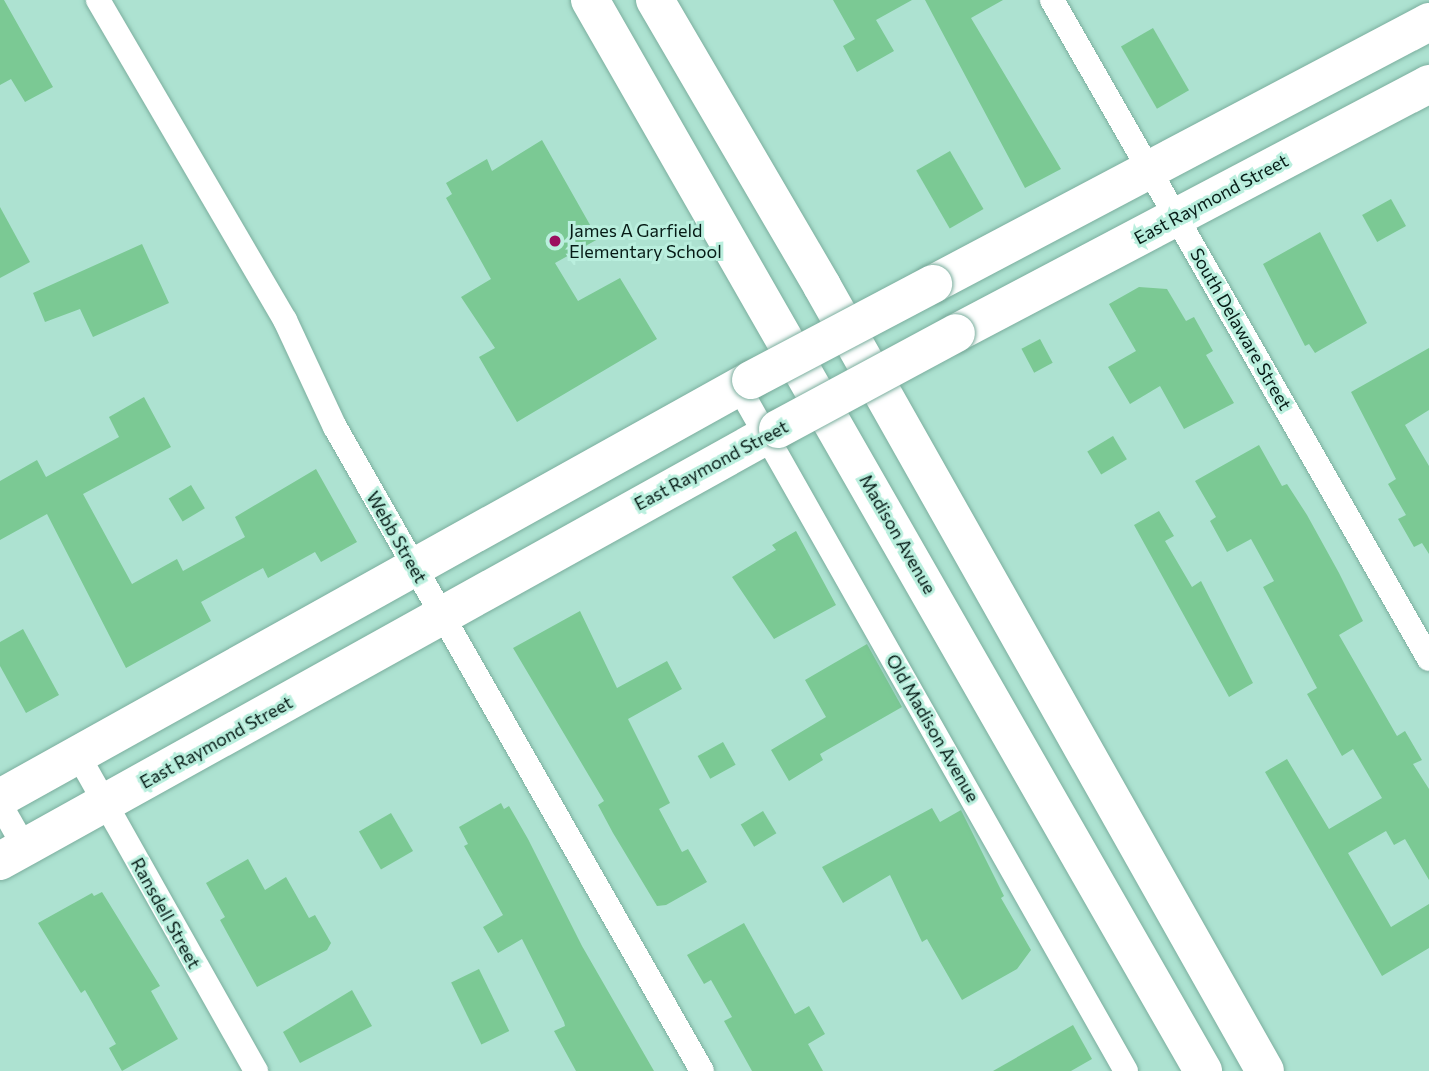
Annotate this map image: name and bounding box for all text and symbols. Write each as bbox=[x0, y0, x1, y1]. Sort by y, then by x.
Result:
street label: East Raymond Street bbox=[1130, 149, 1292, 249]
place label: James A Garfield Elementary School bbox=[569, 220, 722, 262]
marker: James A Garfield Elementary School bbox=[547, 233, 563, 249]
street label: South Delaware Street bbox=[1186, 244, 1296, 414]
street label: East Raymond Street bbox=[630, 415, 792, 515]
street label: Madison Avenue bbox=[855, 470, 941, 598]
street label: Webb Street bbox=[362, 487, 432, 587]
street label: Old Madison Avenue bbox=[882, 650, 984, 806]
street label: East Raymond Street bbox=[136, 691, 296, 793]
street label: Ransdell Street bbox=[127, 854, 205, 972]

